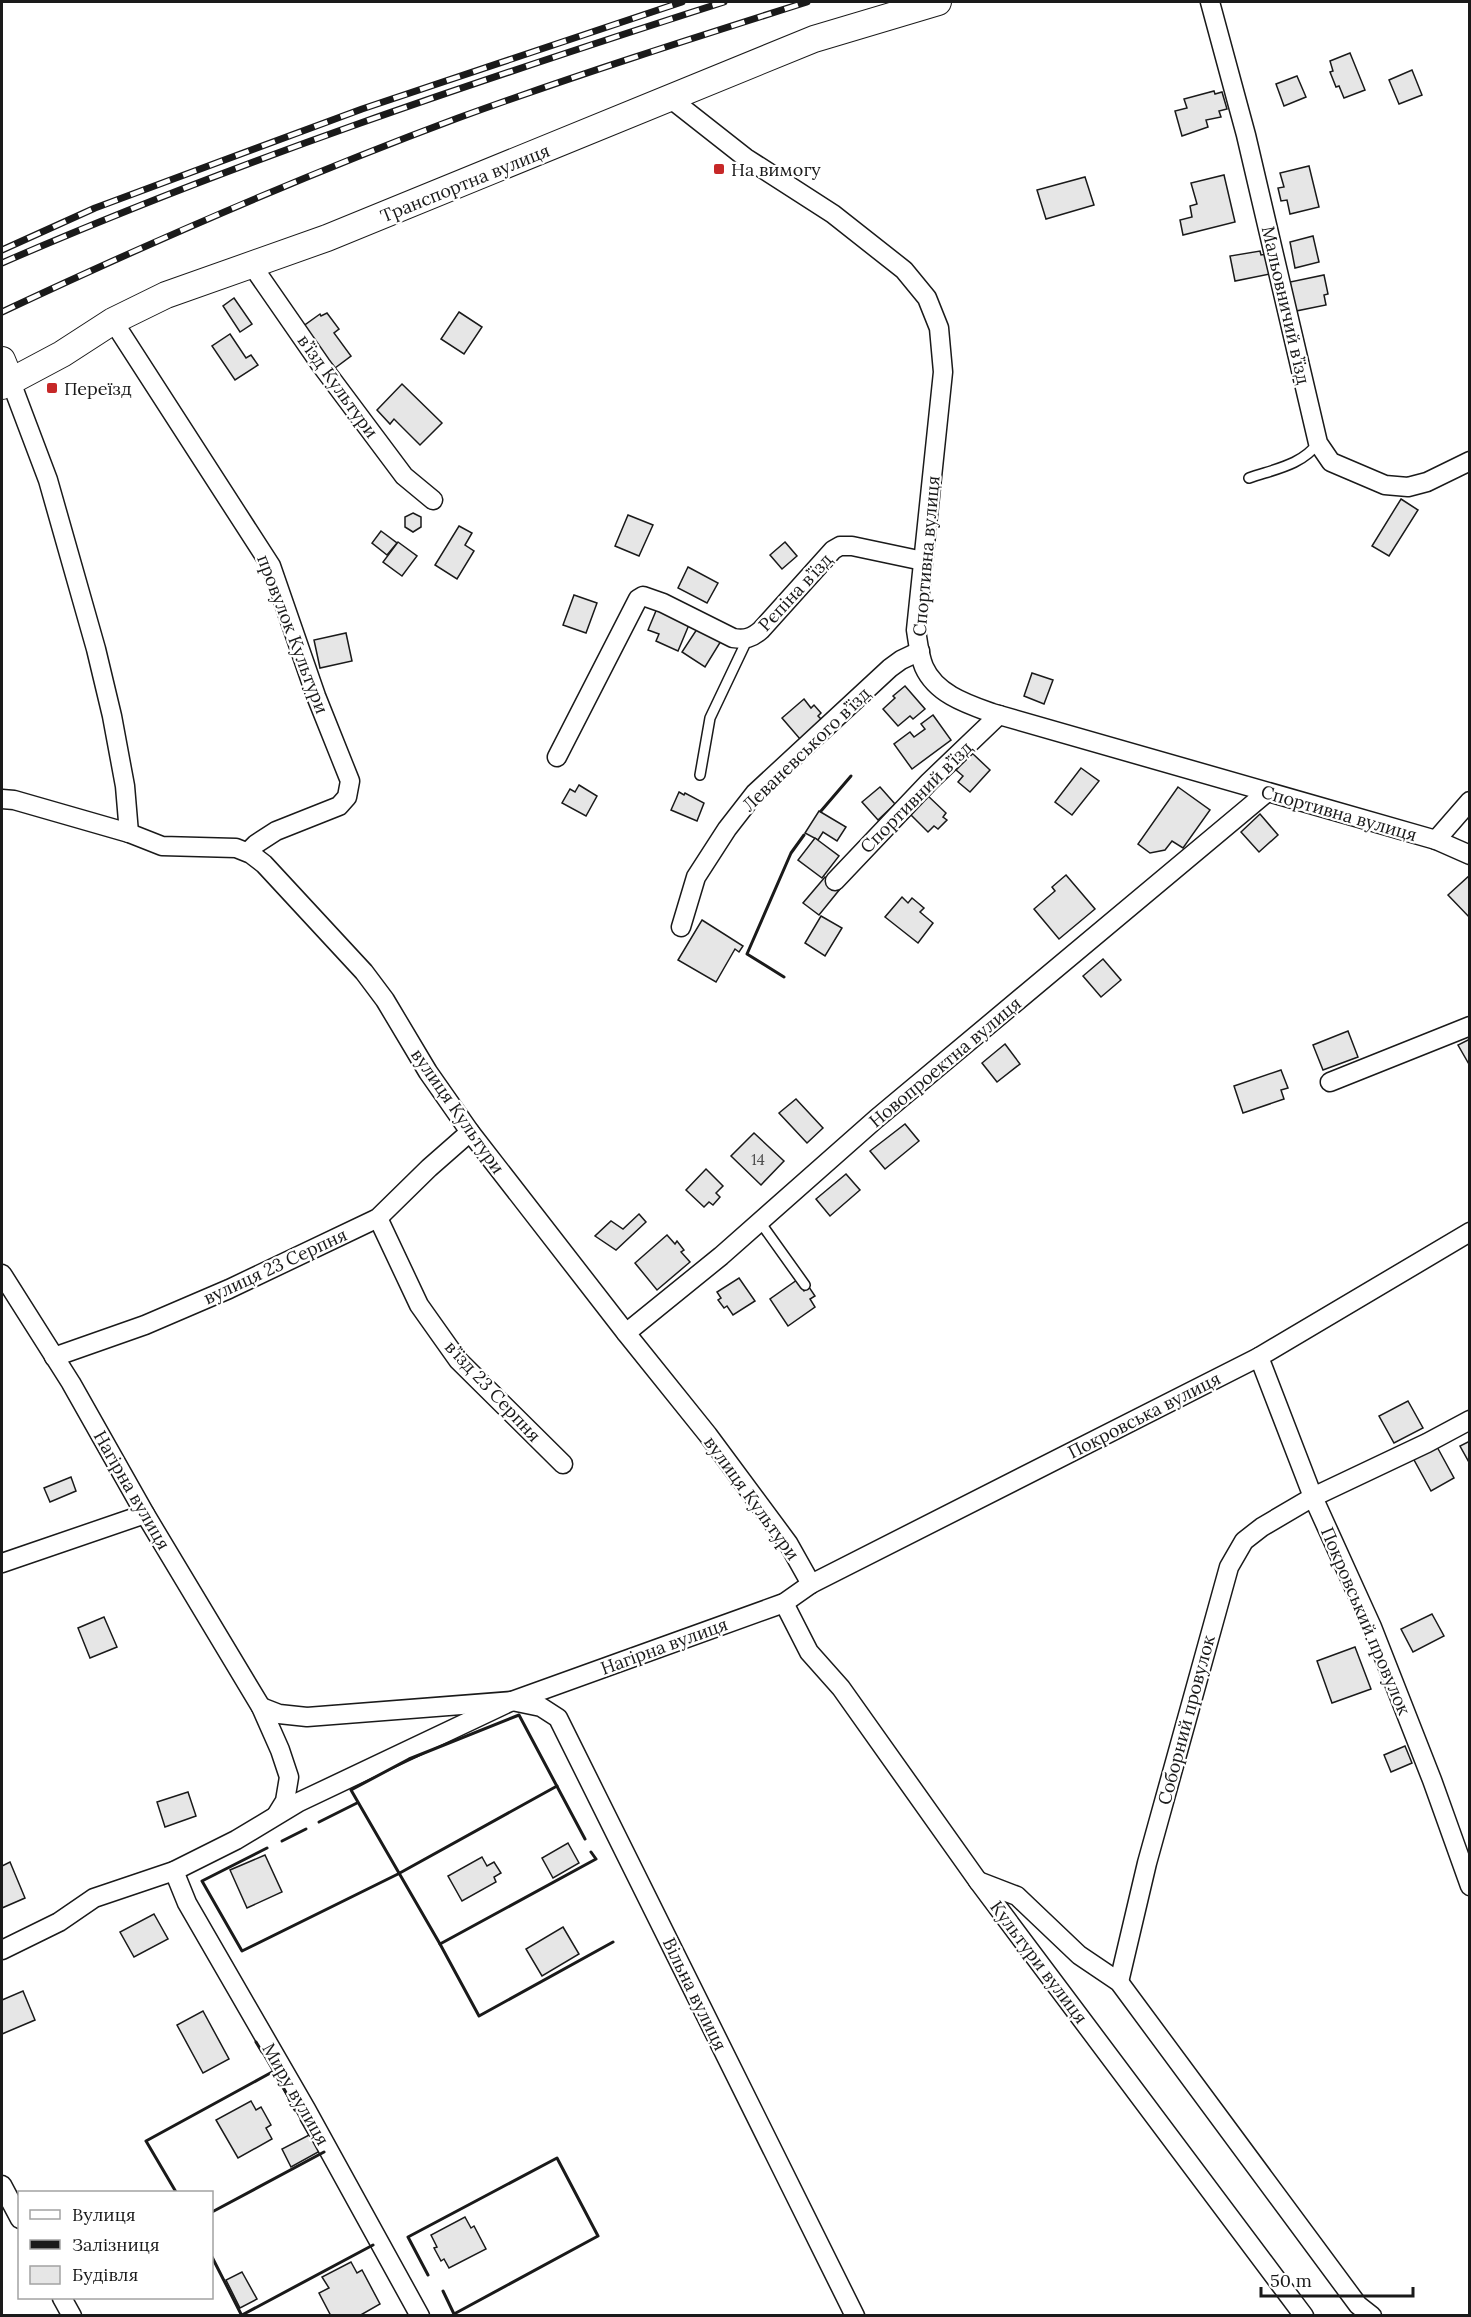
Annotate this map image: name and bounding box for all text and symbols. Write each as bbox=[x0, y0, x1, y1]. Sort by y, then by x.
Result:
street label: Транспортна вулиця bbox=[377, 139, 553, 227]
place label: На вимогу bbox=[731, 158, 821, 181]
marker: На вимогу bbox=[712, 162, 726, 176]
street label: Мальовничий в’їзд bbox=[1257, 224, 1315, 387]
street label: в’їзд Культури bbox=[293, 330, 383, 442]
place label: Переїзд bbox=[64, 377, 132, 400]
marker: Переїзд bbox=[45, 381, 59, 395]
street label: Спортивна вулиця bbox=[908, 475, 944, 637]
street label: Рєпіна в’їзд bbox=[753, 548, 837, 636]
street label: провулок Культури bbox=[252, 551, 334, 717]
street label: Леваневського в’їзд bbox=[737, 682, 875, 816]
street label: Спортивний в’їзд bbox=[855, 736, 977, 858]
street label: Спортивна вулиця bbox=[1258, 780, 1420, 846]
street label: Новопроектна вулиця bbox=[864, 992, 1026, 1132]
street label: вулиця Культури bbox=[406, 1044, 510, 1178]
house number: 14 bbox=[751, 1150, 765, 1169]
street label: вулиця 23 Серпня bbox=[200, 1223, 350, 1309]
street label: в’їзд 23 Серпня bbox=[440, 1335, 546, 1447]
street label: Покровська вулиця bbox=[1064, 1367, 1224, 1463]
street label: Нагірна вулиця bbox=[89, 1426, 175, 1554]
street label: вулиця Культури bbox=[699, 1431, 805, 1565]
street label: Покровський провулок bbox=[1316, 1524, 1416, 1719]
street label: Нагірна вулиця bbox=[597, 1612, 731, 1680]
street label: Соборний провулок bbox=[1152, 1632, 1220, 1807]
street label: Культури вулиця bbox=[985, 1896, 1093, 2028]
street label: Вільна вулиця bbox=[658, 1934, 732, 2054]
street label: Миру вулиця bbox=[257, 2039, 335, 2149]
legend bbox=[18, 2191, 213, 2299]
text: Вулиця bbox=[72, 2203, 135, 2226]
text: Залізниця bbox=[72, 2233, 160, 2256]
scale bar bbox=[1261, 2260, 1412, 2298]
text: Будівля bbox=[72, 2263, 138, 2286]
text: 50 m bbox=[1270, 2269, 1312, 2292]

